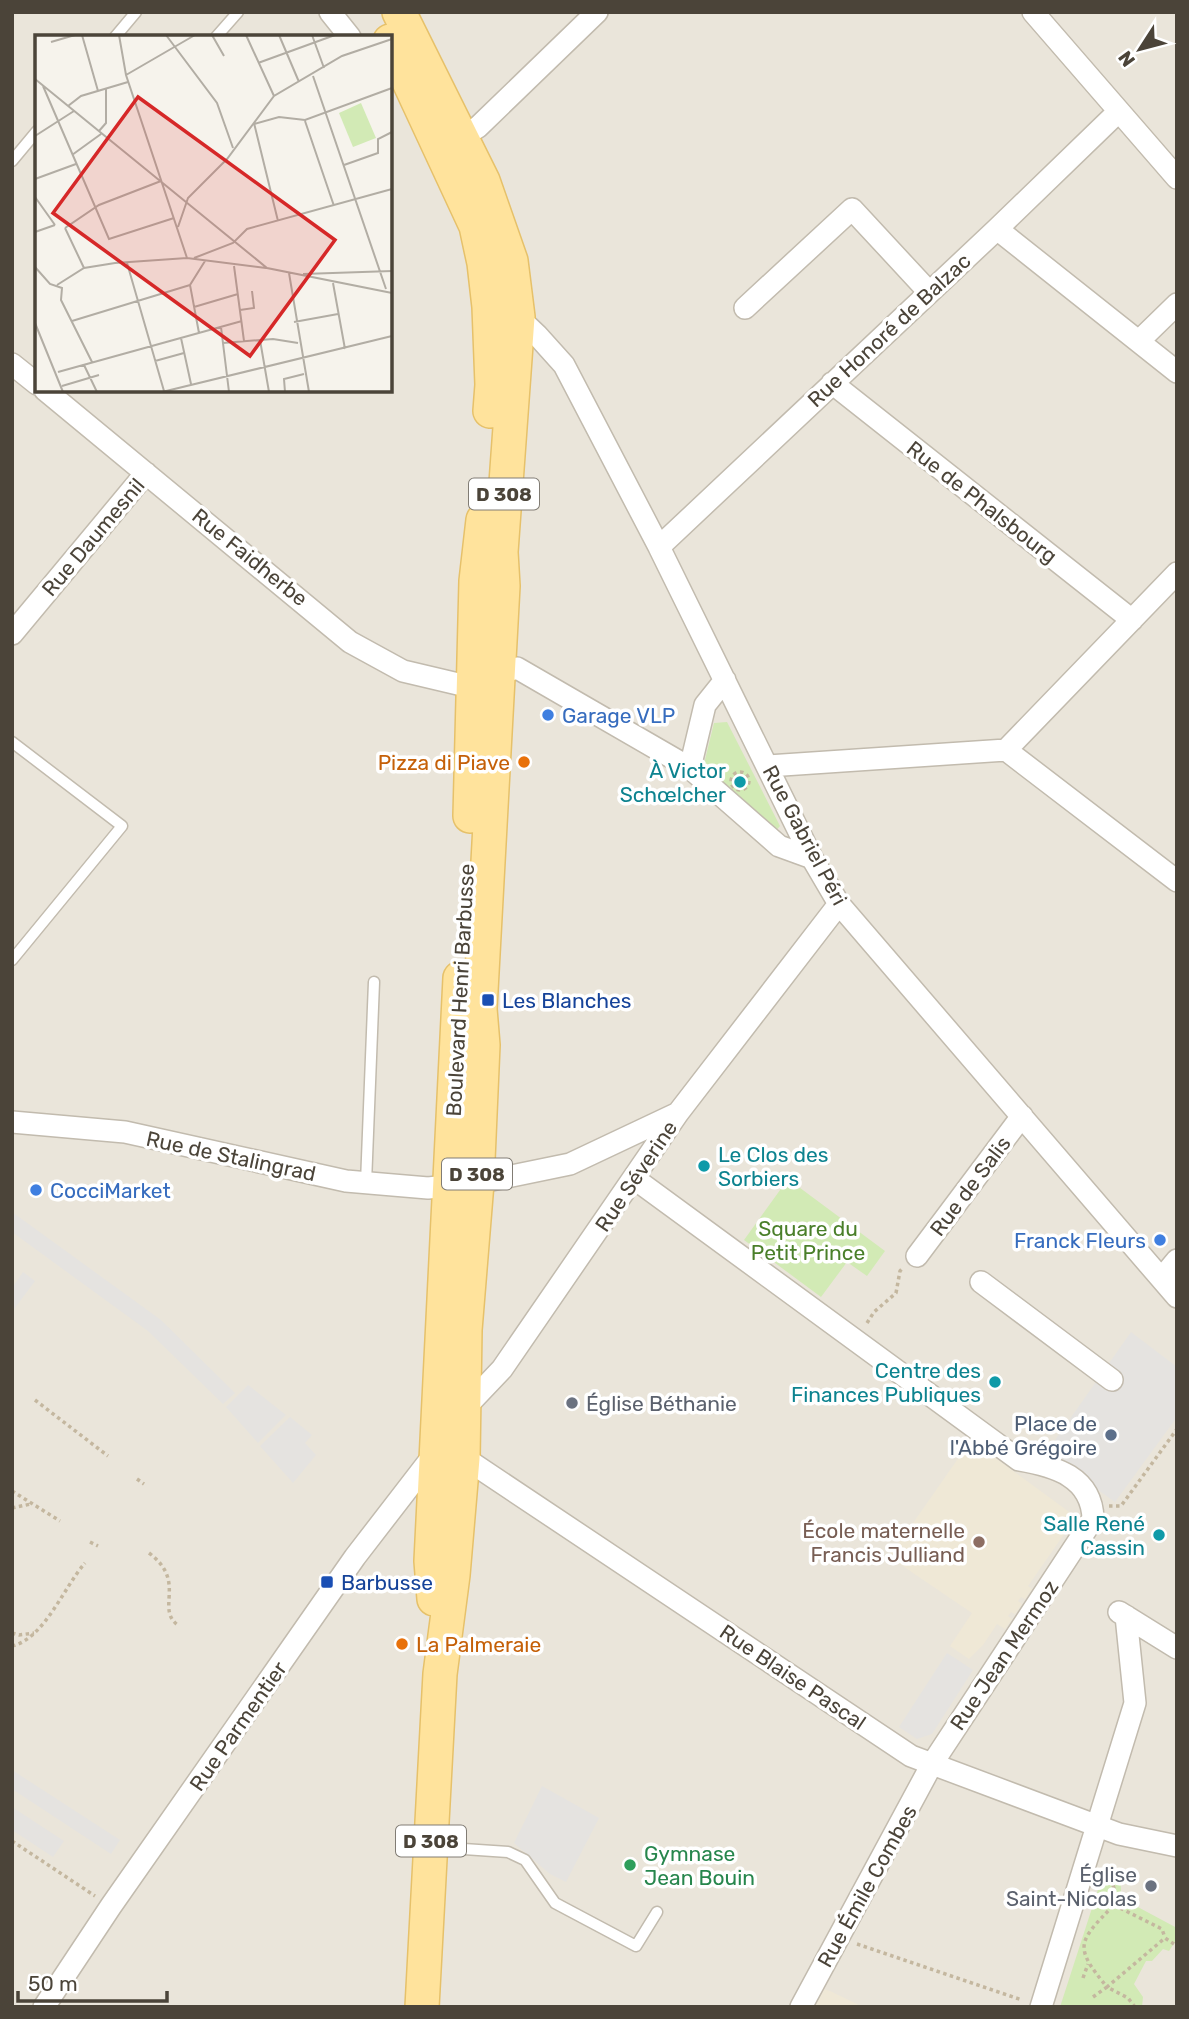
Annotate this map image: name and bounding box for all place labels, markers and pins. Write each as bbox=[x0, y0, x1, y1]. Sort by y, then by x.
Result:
place label: Garage VLP bbox=[562, 703, 675, 728]
marker: Garage VLP bbox=[540, 707, 556, 723]
place label: Pizza di Piave bbox=[378, 750, 510, 775]
marker: Pizza di Piave bbox=[516, 754, 532, 770]
place label: À Victor Schœlcher bbox=[620, 758, 726, 807]
marker: À Victor Schœlcher bbox=[732, 774, 748, 790]
place label: Les Blanches bbox=[502, 988, 632, 1013]
marker: Les Blanches bbox=[480, 992, 496, 1008]
place label: Le Clos des Sorbiers bbox=[718, 1142, 828, 1191]
marker: Le Clos des Sorbiers bbox=[696, 1158, 712, 1174]
place label: CocciMarket bbox=[50, 1178, 171, 1203]
marker: CocciMarket bbox=[28, 1182, 44, 1198]
place label: Franck Fleurs bbox=[1014, 1228, 1146, 1253]
marker: Franck Fleurs bbox=[1152, 1232, 1168, 1248]
place label: Centre des Finances Publiques bbox=[791, 1358, 981, 1407]
marker: Centre des Finances Publiques bbox=[987, 1374, 1003, 1390]
place label: Église Béthanie bbox=[586, 1391, 737, 1416]
marker: Église Béthanie bbox=[564, 1395, 580, 1411]
place label: Place de l'Abbé Grégoire bbox=[950, 1411, 1097, 1460]
marker: Place de l'Abbé Grégoire bbox=[1103, 1427, 1119, 1443]
place label: Salle René Cassin bbox=[1043, 1511, 1145, 1560]
place label: École maternelle Francis Julliand bbox=[802, 1518, 965, 1567]
marker: Salle René Cassin bbox=[1151, 1527, 1167, 1543]
marker: École maternelle Francis Julliand bbox=[971, 1534, 987, 1550]
place label: Barbusse bbox=[341, 1570, 433, 1595]
marker: Barbusse bbox=[319, 1574, 335, 1590]
place label: La Palmeraie bbox=[416, 1632, 541, 1657]
marker: La Palmeraie bbox=[394, 1636, 410, 1652]
place label: Gymnase Jean Bouin bbox=[644, 1841, 755, 1890]
marker: Gymnase Jean Bouin bbox=[622, 1857, 638, 1873]
place label: Église Saint-Nicolas bbox=[1006, 1862, 1137, 1911]
marker: Église Saint-Nicolas bbox=[1143, 1878, 1159, 1894]

